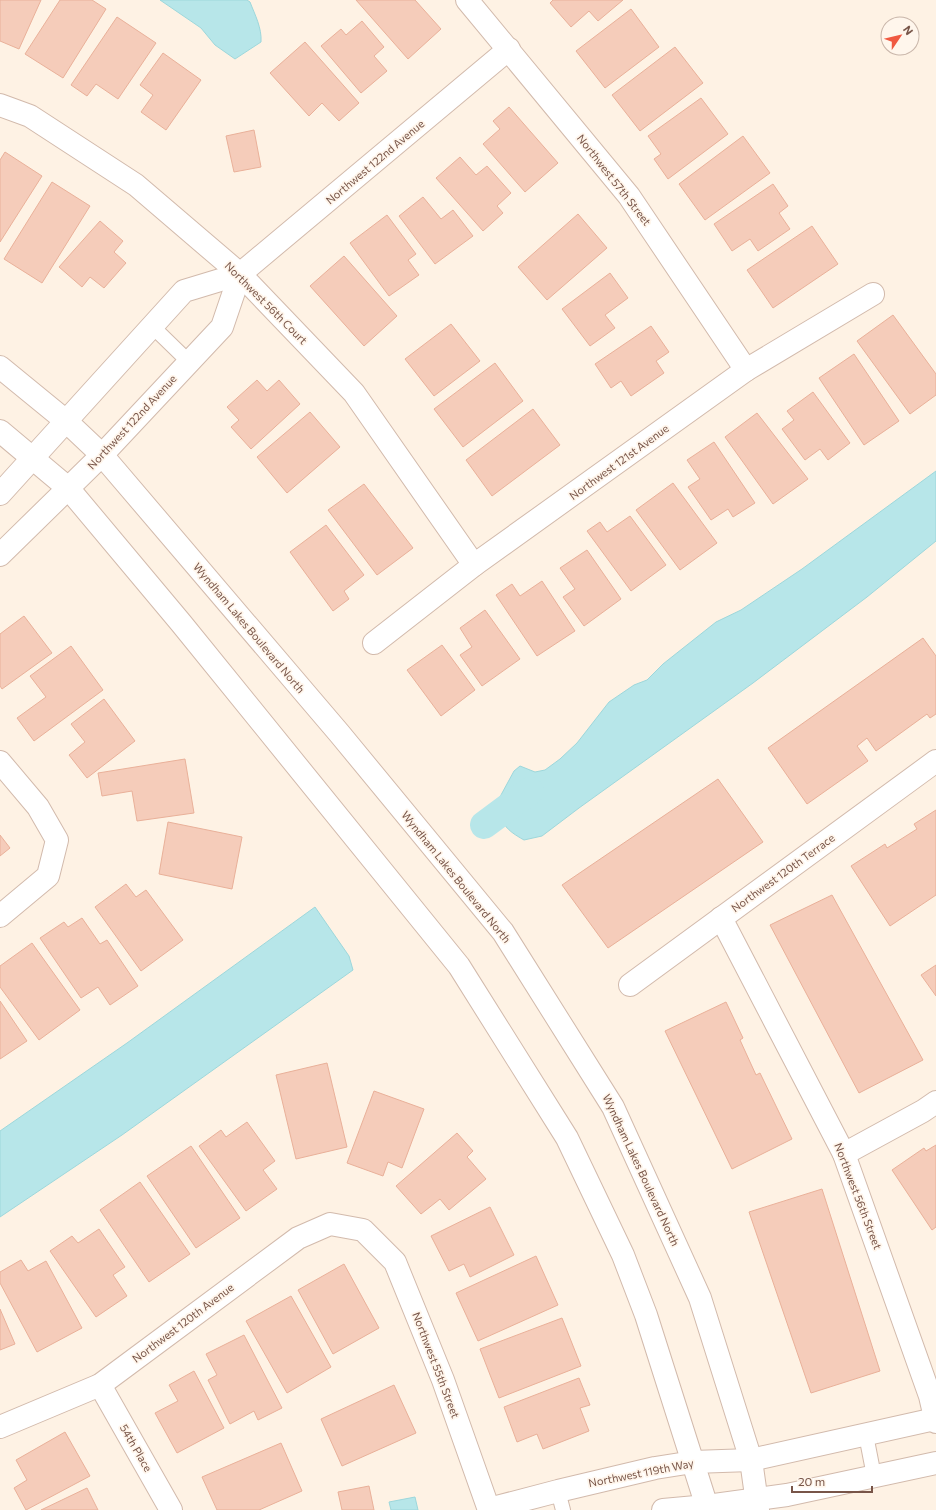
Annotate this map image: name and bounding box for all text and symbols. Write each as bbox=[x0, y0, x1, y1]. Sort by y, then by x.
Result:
north arrow bbox=[880, 16, 920, 56]
text: N bbox=[901, 23, 916, 37]
street label: Northwest 122nd Avenue bbox=[323, 117, 427, 207]
street label: Northwest 57th Street bbox=[575, 132, 654, 228]
street label: Northwest 56th Court bbox=[223, 259, 311, 347]
street label: Northwest 122nd Avenue bbox=[84, 372, 179, 472]
street label: Northwest 121st Avenue bbox=[566, 421, 671, 502]
street label: Wyndham Lakes Boulevard North bbox=[191, 560, 308, 695]
street label: Wyndham Lakes Boulevard North bbox=[399, 808, 514, 945]
street label: Northwest 120th Terrace bbox=[729, 831, 837, 914]
street label: Wyndham Lakes Boulevard North bbox=[600, 1092, 682, 1248]
street label: Northwest 56th Street bbox=[832, 1141, 885, 1251]
street label: Northwest 120th Avenue bbox=[129, 1280, 236, 1365]
street label: Northwest 55th Street bbox=[410, 1310, 463, 1420]
street label: 54th Place bbox=[118, 1422, 155, 1474]
street label: Northwest 119th Way bbox=[587, 1456, 695, 1489]
scale bar bbox=[792, 1468, 872, 1494]
text: 20 m bbox=[798, 1474, 825, 1488]

